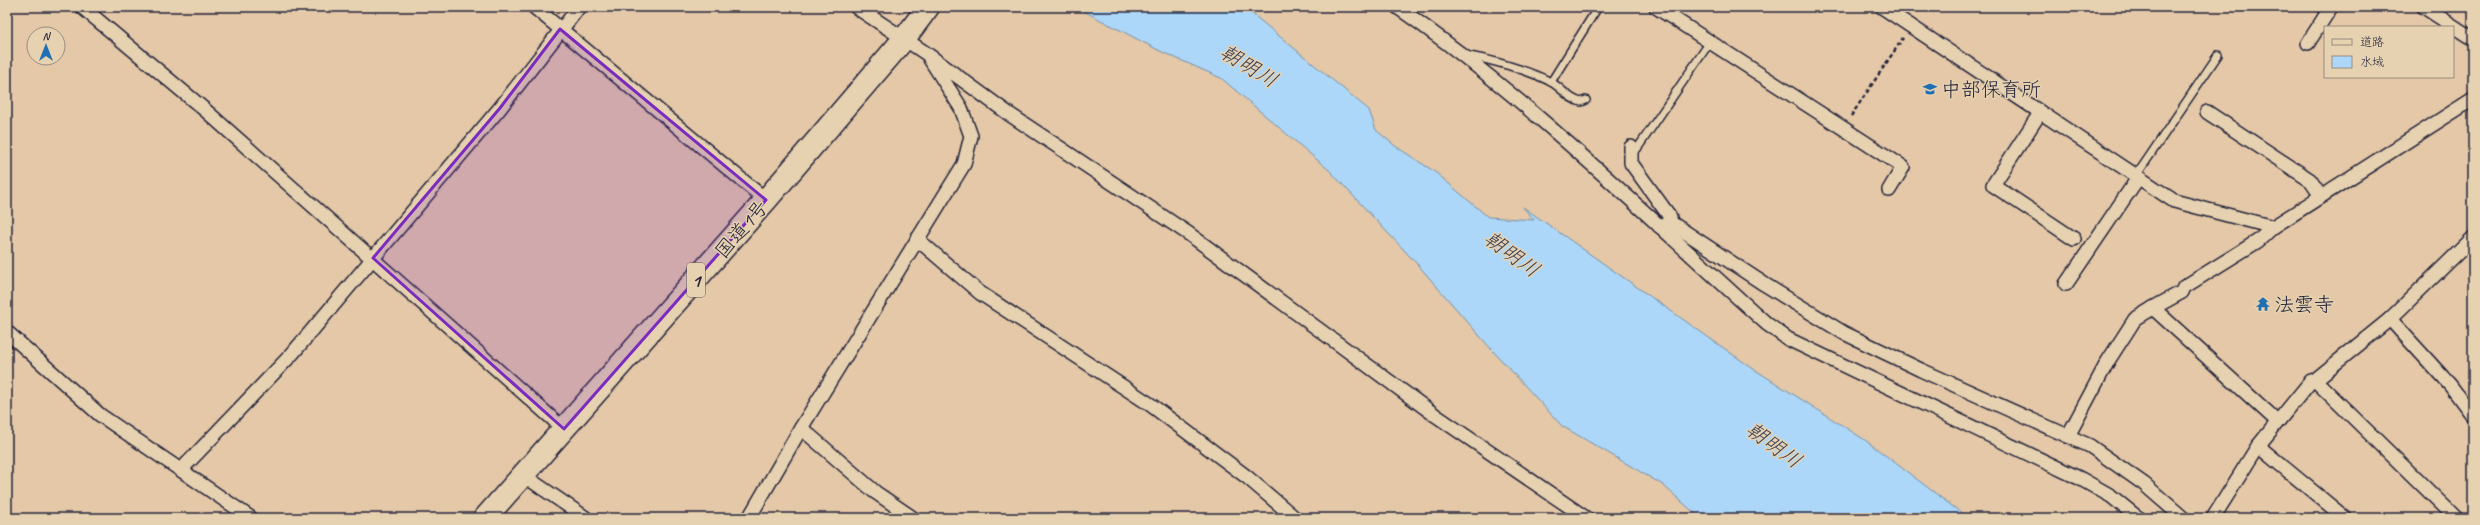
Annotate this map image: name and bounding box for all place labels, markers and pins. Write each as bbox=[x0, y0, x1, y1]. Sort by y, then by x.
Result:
place label: 中部保育所 bbox=[1941, 77, 2041, 102]
school or university icon: 中部保育所 bbox=[1922, 81, 1938, 97]
place label: 法雲寺 bbox=[2274, 292, 2334, 317]
temple icon: 法雲寺 bbox=[2255, 296, 2271, 312]

